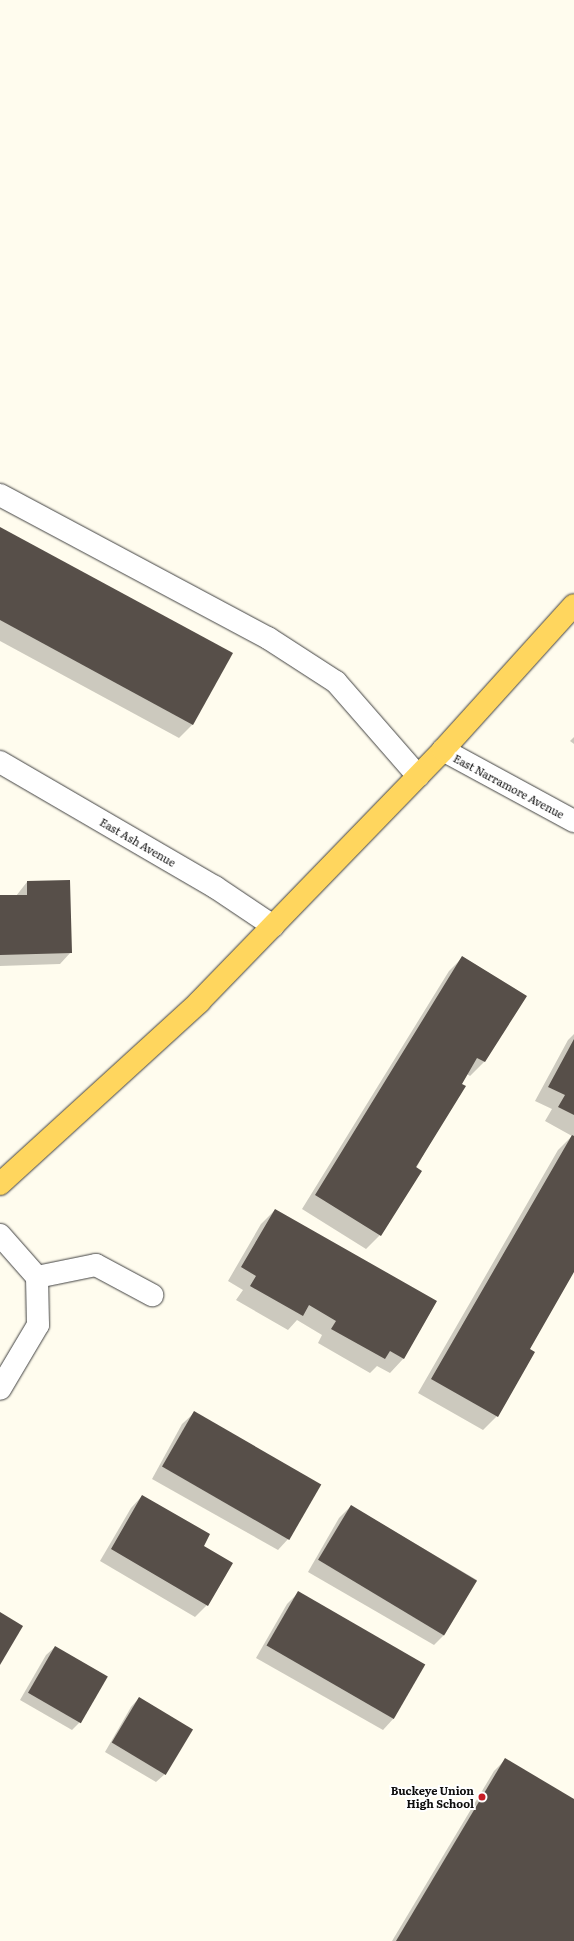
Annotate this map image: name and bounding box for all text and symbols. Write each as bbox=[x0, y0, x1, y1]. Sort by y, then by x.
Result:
street label: East Narramore Avenue bbox=[451, 751, 567, 821]
street label: East Ash Avenue bbox=[98, 815, 178, 869]
place label: Buckeye Union High School bbox=[391, 1784, 474, 1810]
marker: Buckeye Union High School bbox=[477, 1792, 487, 1802]

